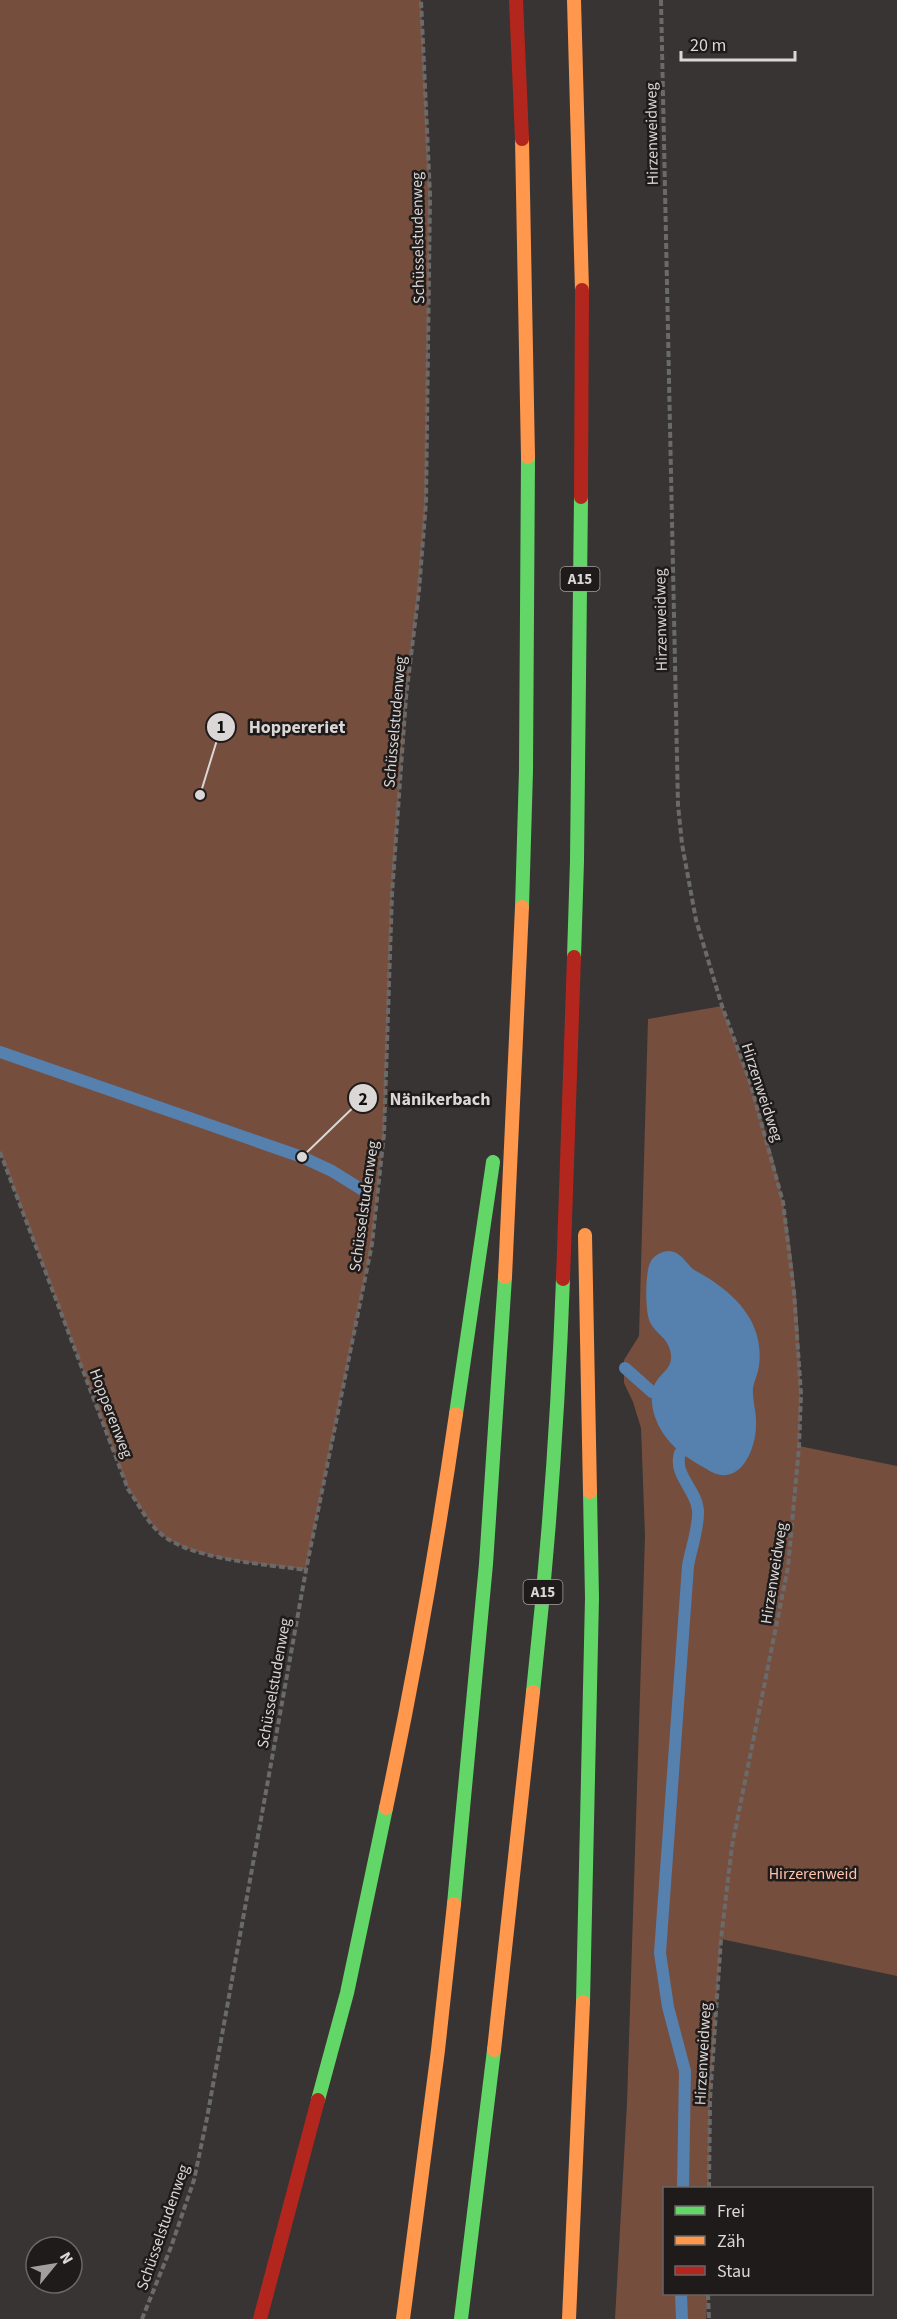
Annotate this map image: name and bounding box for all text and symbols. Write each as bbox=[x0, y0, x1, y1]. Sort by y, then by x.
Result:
scale bar bbox=[681, 24, 795, 62]
text: 20 m bbox=[690, 33, 726, 58]
street label: Hirzenweidweg bbox=[640, 82, 664, 186]
street label: Schüsselstudenweg bbox=[406, 172, 430, 304]
road number: A15 bbox=[560, 567, 600, 591]
street label: Hirzenweidweg bbox=[649, 568, 673, 672]
street label: Schüsselstudenweg bbox=[378, 655, 412, 789]
callout: Hoppereriet bbox=[206, 709, 357, 745]
text: 1 bbox=[216, 715, 226, 740]
text: Hoppereriet bbox=[249, 715, 345, 740]
street label: Hirzenweidweg bbox=[736, 1040, 788, 1145]
callout: Nänikerbach bbox=[348, 1080, 503, 1116]
text: 2 bbox=[358, 1087, 368, 1112]
text: Nänikerbach bbox=[390, 1087, 490, 1112]
street label: Schüsselstudenweg bbox=[344, 1139, 384, 1273]
street label: Hopperenweg bbox=[84, 1365, 138, 1461]
street label: Hirzenweidweg bbox=[755, 1521, 793, 1626]
road number: A15 bbox=[524, 1580, 562, 1604]
street label: Schüsselstudenweg bbox=[252, 1616, 296, 1750]
park label: Hirzerenweid bbox=[769, 1863, 857, 1885]
street label: Hirzenweidweg bbox=[689, 2002, 717, 2106]
street label: Schüsselstudenweg bbox=[131, 2161, 195, 2293]
legend bbox=[663, 2187, 873, 2295]
text: Frei bbox=[717, 2199, 745, 2224]
text: Zäh bbox=[717, 2229, 745, 2254]
north arrow bbox=[24, 2235, 84, 2295]
text: N bbox=[54, 2248, 78, 2268]
text: Stau bbox=[717, 2259, 751, 2284]

